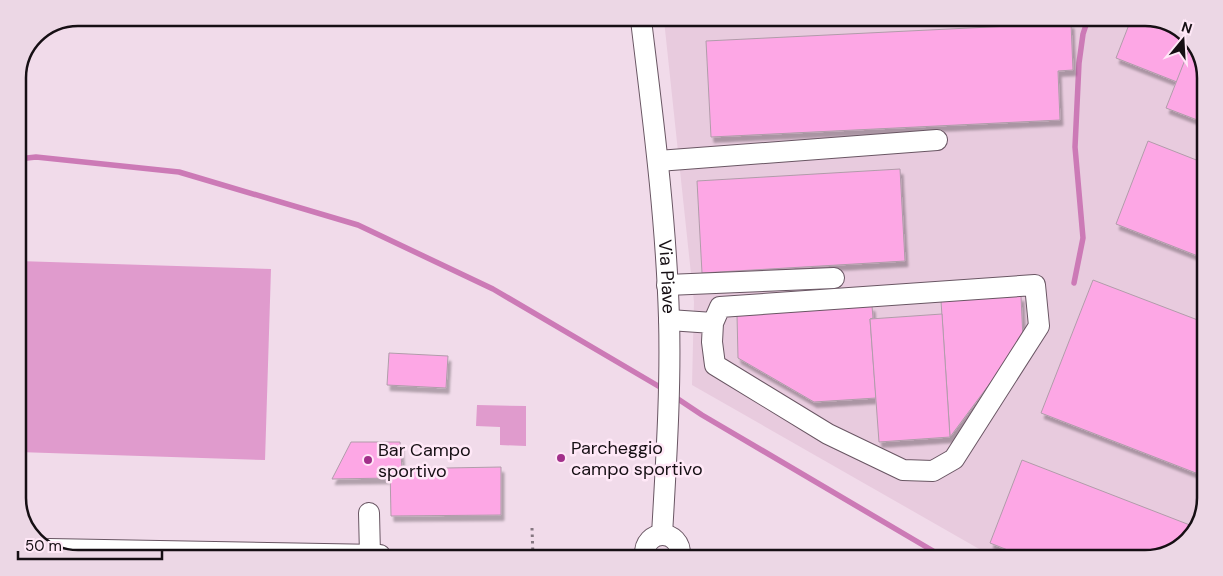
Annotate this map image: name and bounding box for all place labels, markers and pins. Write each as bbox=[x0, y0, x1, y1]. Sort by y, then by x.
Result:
place label: Parcheggio campo sportivo bbox=[571, 436, 703, 481]
place label: Bar Campo sportivo bbox=[378, 438, 471, 483]
marker: Parcheggio campo sportivo bbox=[555, 452, 567, 464]
marker: Bar Campo sportivo bbox=[362, 454, 374, 466]

